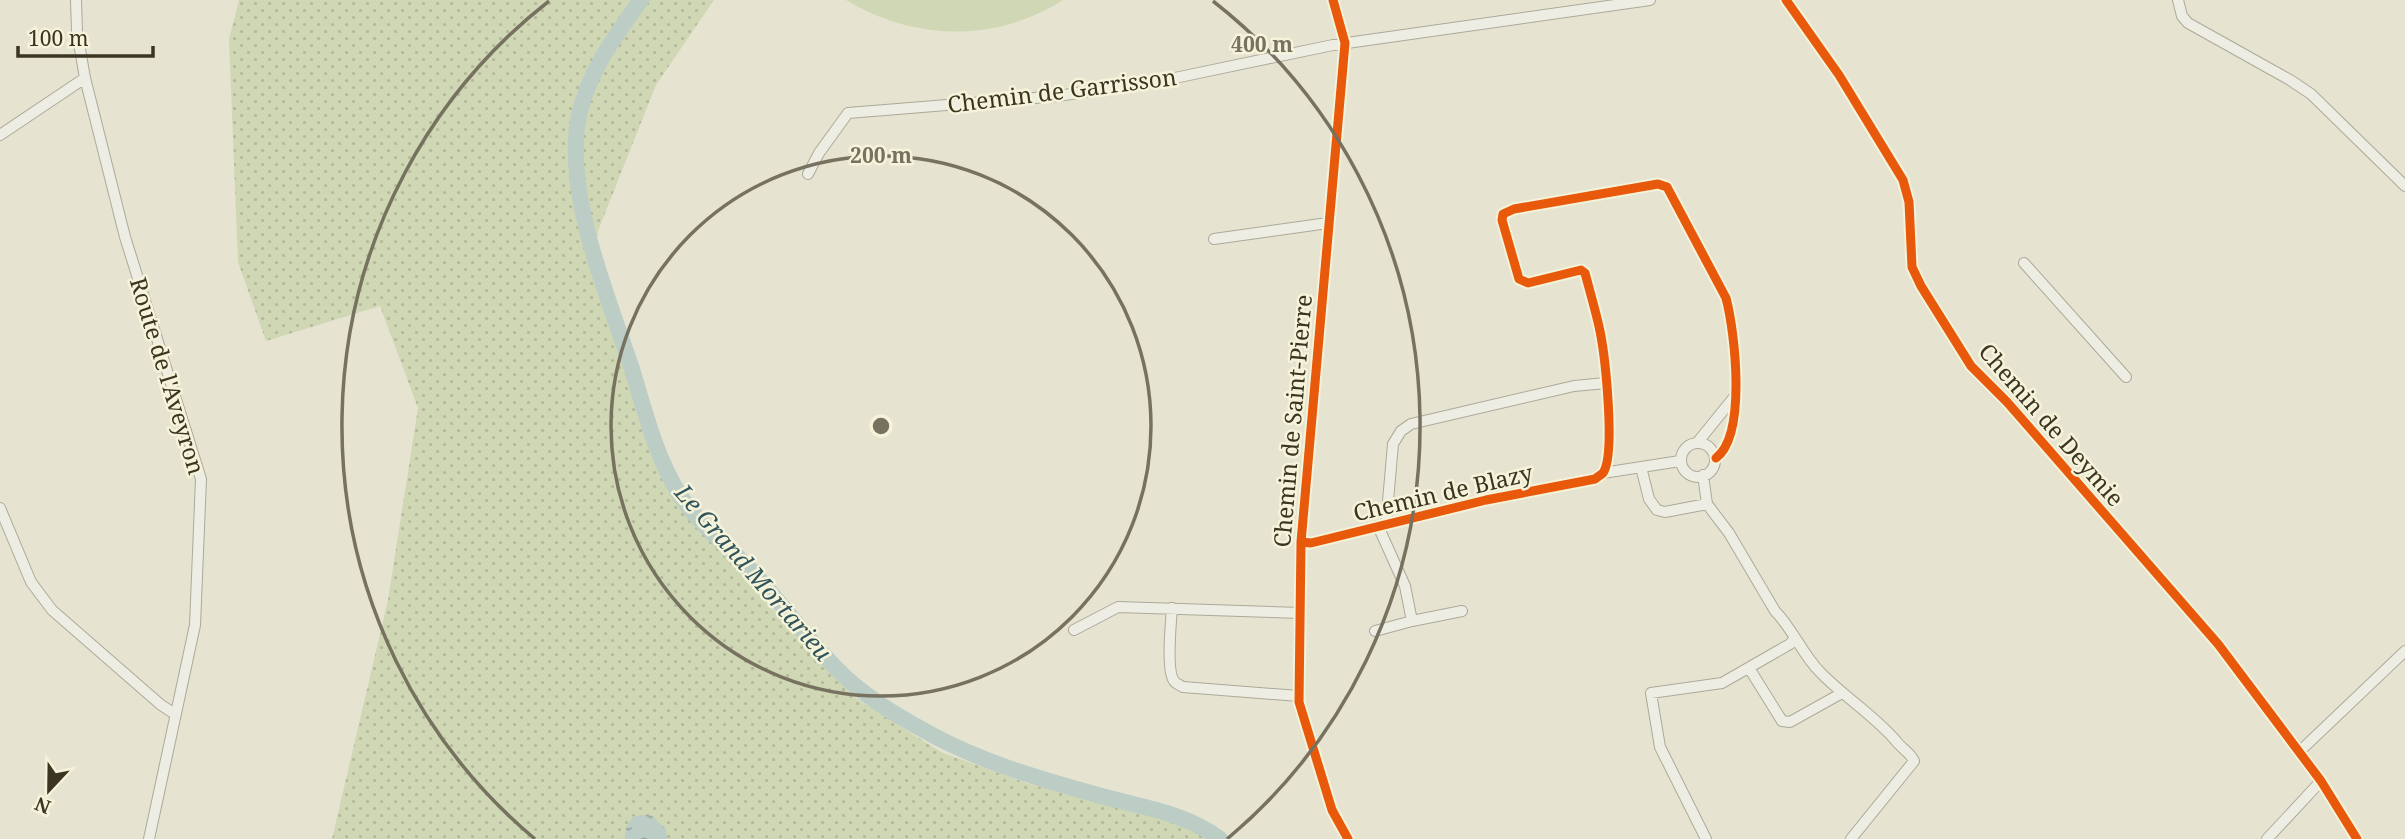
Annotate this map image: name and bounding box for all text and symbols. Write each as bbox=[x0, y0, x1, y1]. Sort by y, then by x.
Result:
scale bar bbox=[18, 14, 152, 58]
text: 100 m bbox=[28, 24, 89, 52]
text: 400 m bbox=[1231, 30, 1293, 58]
street label: Chemin de Garrisson bbox=[945, 60, 1178, 120]
text: 200 m bbox=[850, 141, 912, 169]
street label: Route de l'Aveyron bbox=[123, 273, 213, 478]
street label: Chemin de Saint-Pierre bbox=[1265, 293, 1319, 549]
street label: Chemin de Deymie bbox=[1972, 336, 2132, 513]
centre of rings bbox=[869, 414, 893, 438]
street label: Chemin de Blazy bbox=[1350, 456, 1536, 528]
water label: Le Grand Mortarieu bbox=[667, 476, 840, 667]
north arrow bbox=[14, 755, 84, 825]
text: N bbox=[31, 791, 54, 821]

